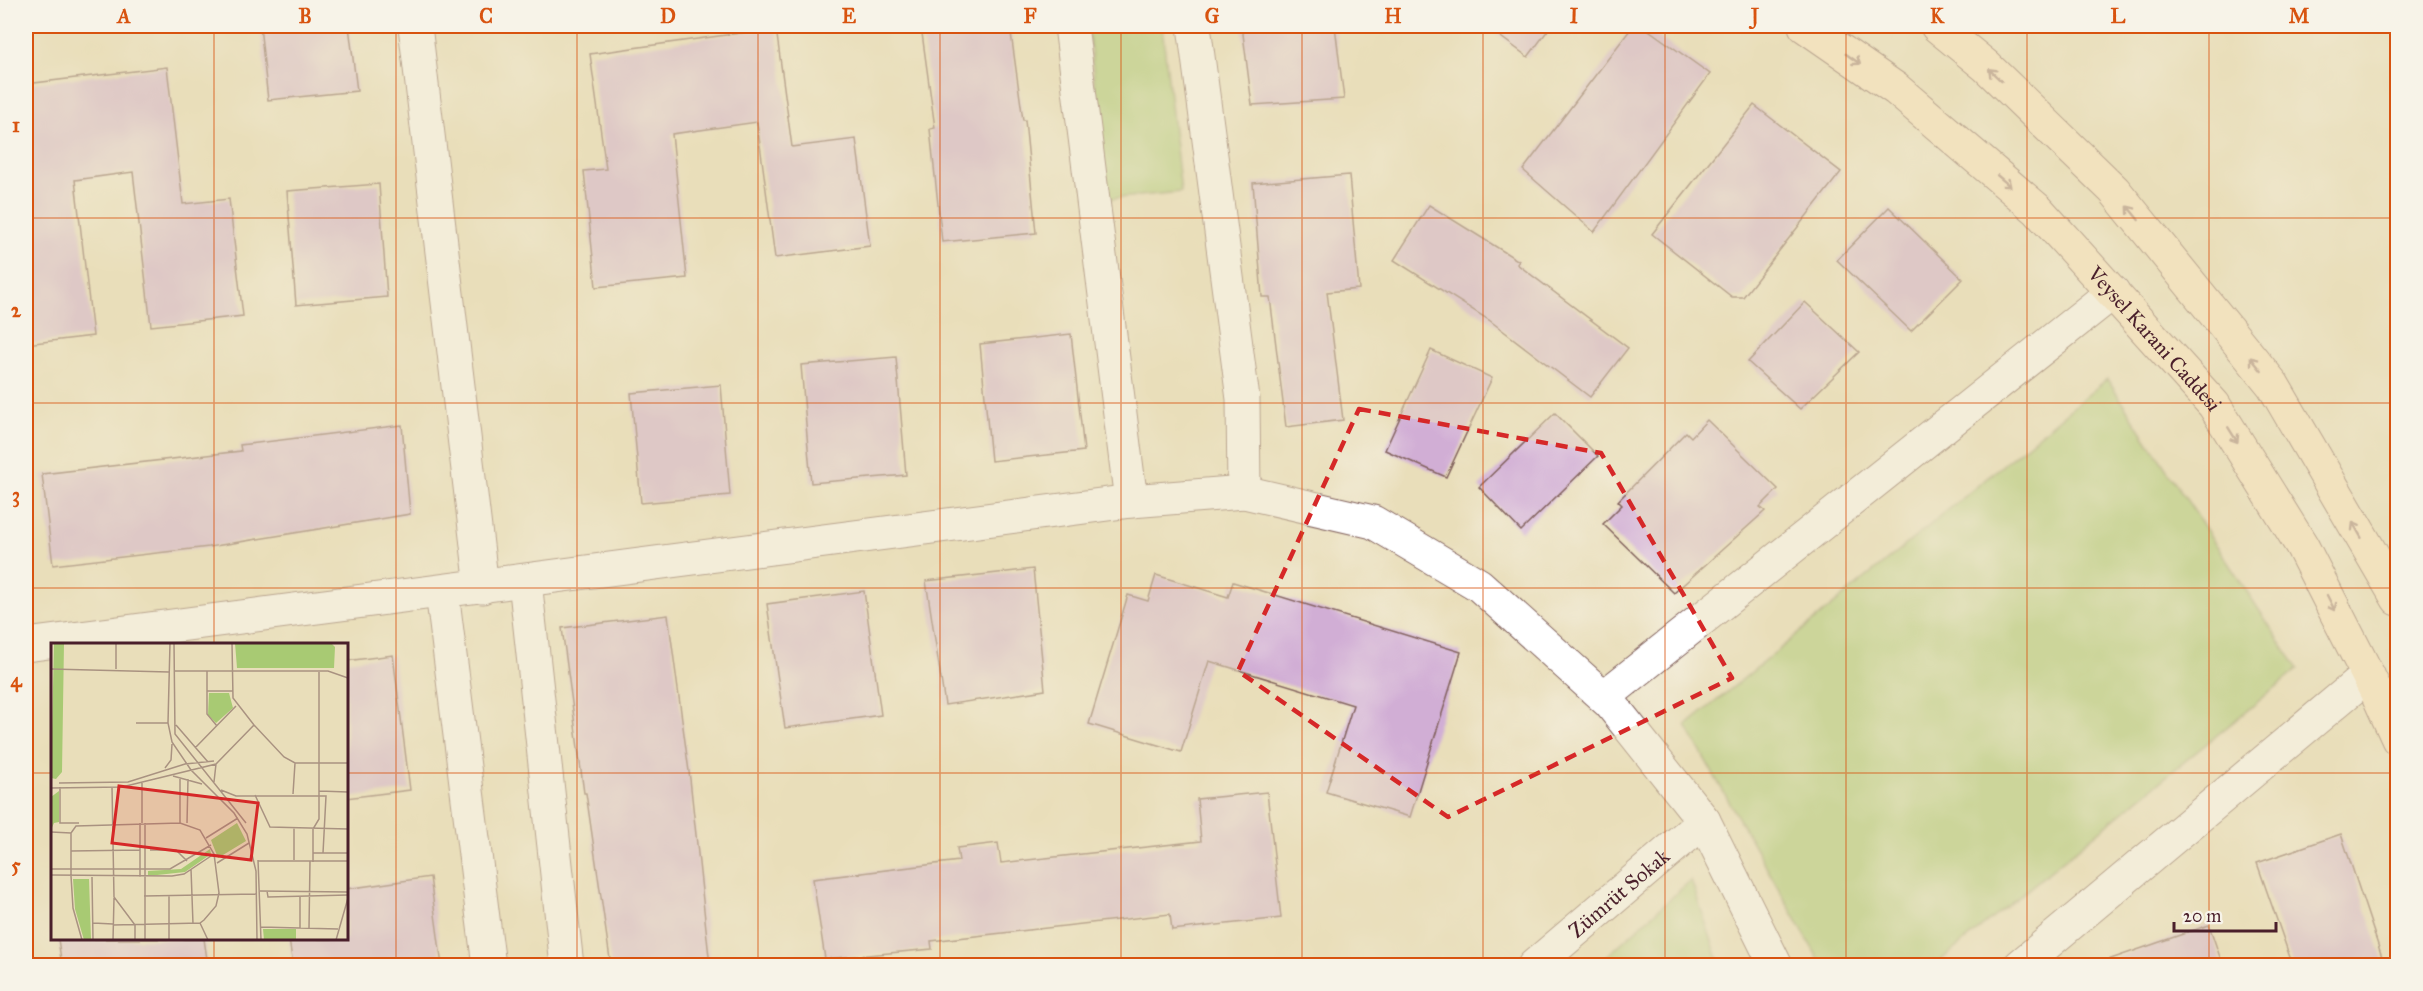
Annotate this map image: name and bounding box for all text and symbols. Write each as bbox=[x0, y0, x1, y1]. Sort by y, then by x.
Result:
text: A bbox=[115, 4, 131, 28]
text: B bbox=[298, 4, 312, 28]
text: C bbox=[479, 4, 493, 28]
text: D bbox=[660, 4, 676, 28]
text: E bbox=[842, 4, 857, 28]
text: F bbox=[1023, 4, 1037, 28]
text: G bbox=[1205, 4, 1220, 28]
text: H bbox=[1384, 4, 1402, 28]
text: I bbox=[1570, 4, 1579, 28]
text: J bbox=[1748, 4, 1760, 30]
text: K bbox=[1930, 4, 1945, 28]
text: L bbox=[2111, 4, 2126, 28]
text: M bbox=[2289, 4, 2310, 28]
one-way arrow bbox=[1844, 53, 1860, 65]
one-way arrow bbox=[1988, 68, 2003, 82]
text: 1 bbox=[12, 113, 20, 137]
one-way arrow bbox=[1996, 174, 2011, 188]
one-way arrow bbox=[2126, 205, 2139, 221]
street label: Veysel Karani Caddesi bbox=[2081, 260, 2228, 416]
text: 2 bbox=[11, 298, 22, 322]
one-way arrow bbox=[2249, 356, 2262, 372]
one-way arrow bbox=[2226, 426, 2239, 443]
text: 3 bbox=[12, 483, 20, 508]
one-way arrow bbox=[2351, 522, 2363, 539]
one-way arrow bbox=[2326, 593, 2337, 611]
inset map bbox=[51, 643, 348, 940]
text: 4 bbox=[10, 668, 22, 693]
street label: Zümrüt Sokak bbox=[1564, 843, 1675, 944]
text: 5 bbox=[11, 853, 21, 877]
scale bar bbox=[2174, 895, 2276, 933]
text: 20 m bbox=[2183, 905, 2221, 927]

